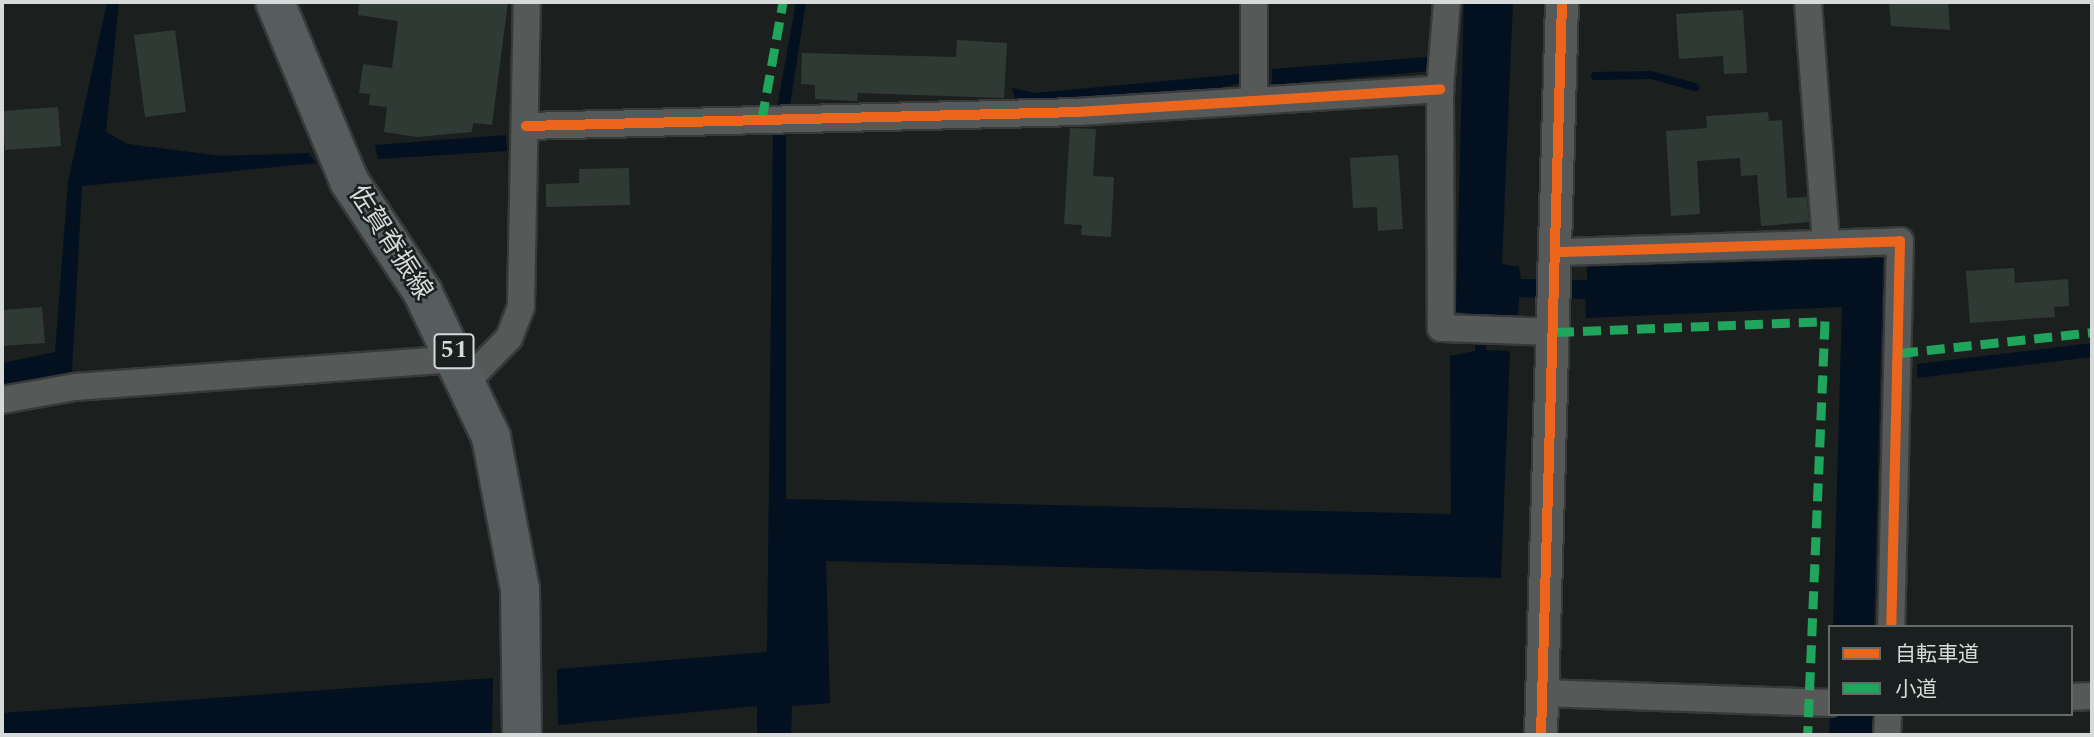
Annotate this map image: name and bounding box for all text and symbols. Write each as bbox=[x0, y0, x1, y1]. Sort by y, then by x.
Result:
street label: 佐賀脊振線 bbox=[342, 180, 438, 306]
road number: 51 bbox=[433, 330, 475, 372]
legend bbox=[1828, 625, 2073, 716]
text: 自転車道 bbox=[1895, 639, 1979, 671]
text: 小道 bbox=[1895, 674, 1937, 706]

